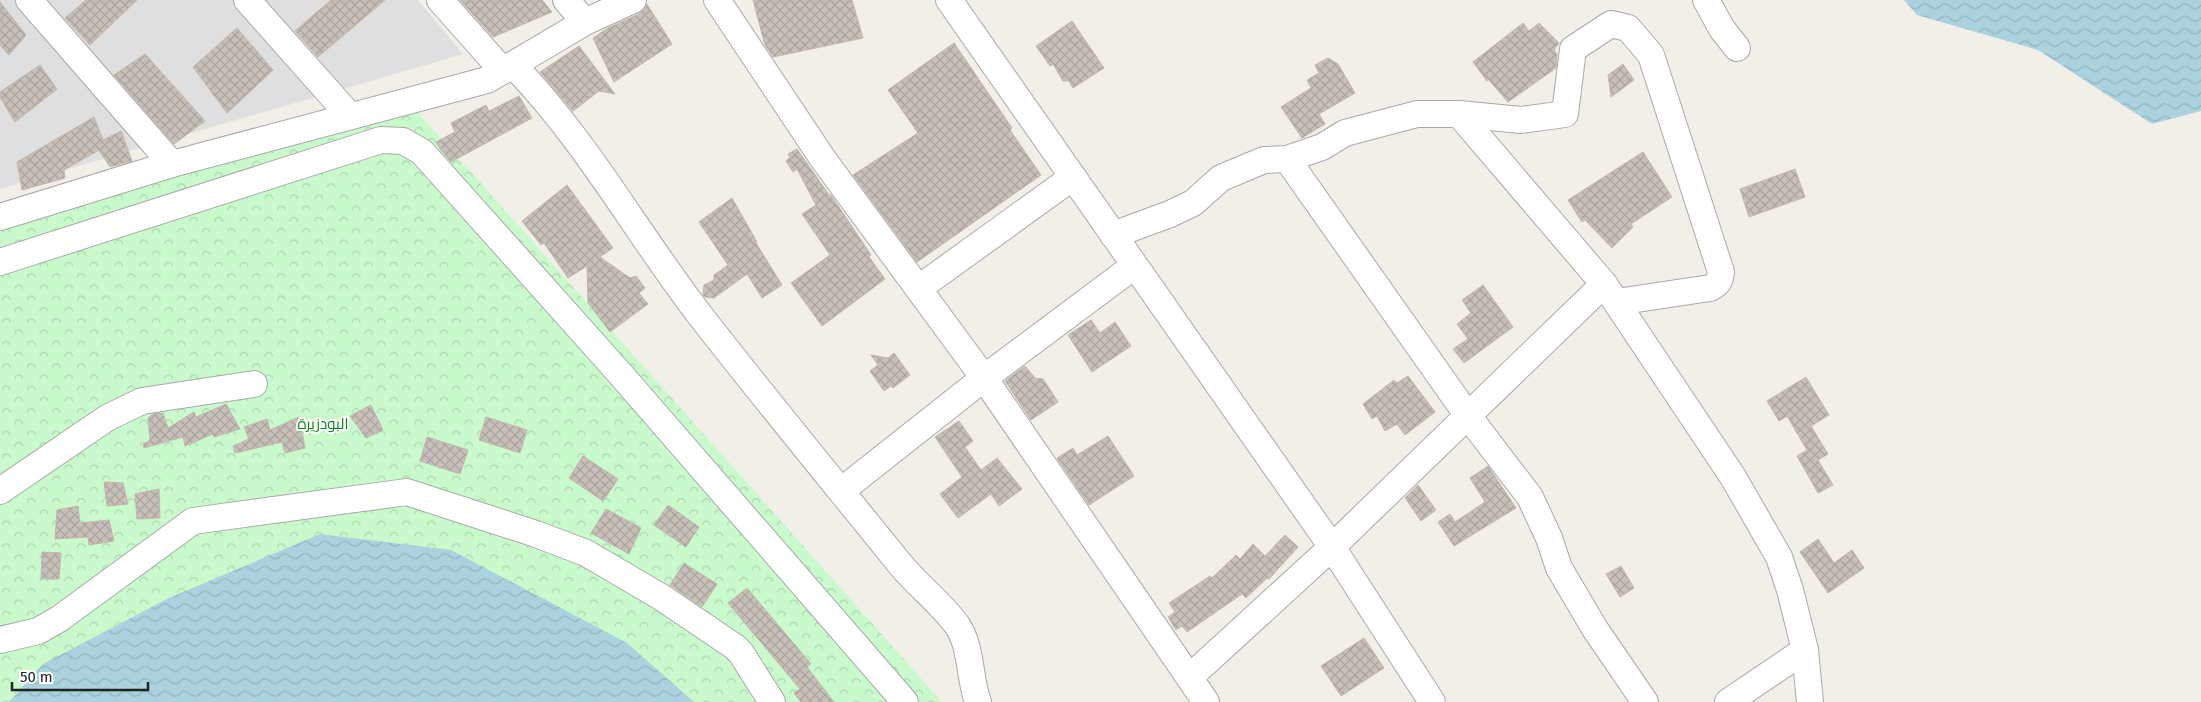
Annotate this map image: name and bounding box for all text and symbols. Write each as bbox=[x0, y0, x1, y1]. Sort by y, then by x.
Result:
park label: البودزيرة bbox=[298, 415, 348, 433]
scale bar bbox=[12, 660, 149, 692]
text: 50 m bbox=[20, 668, 53, 686]

